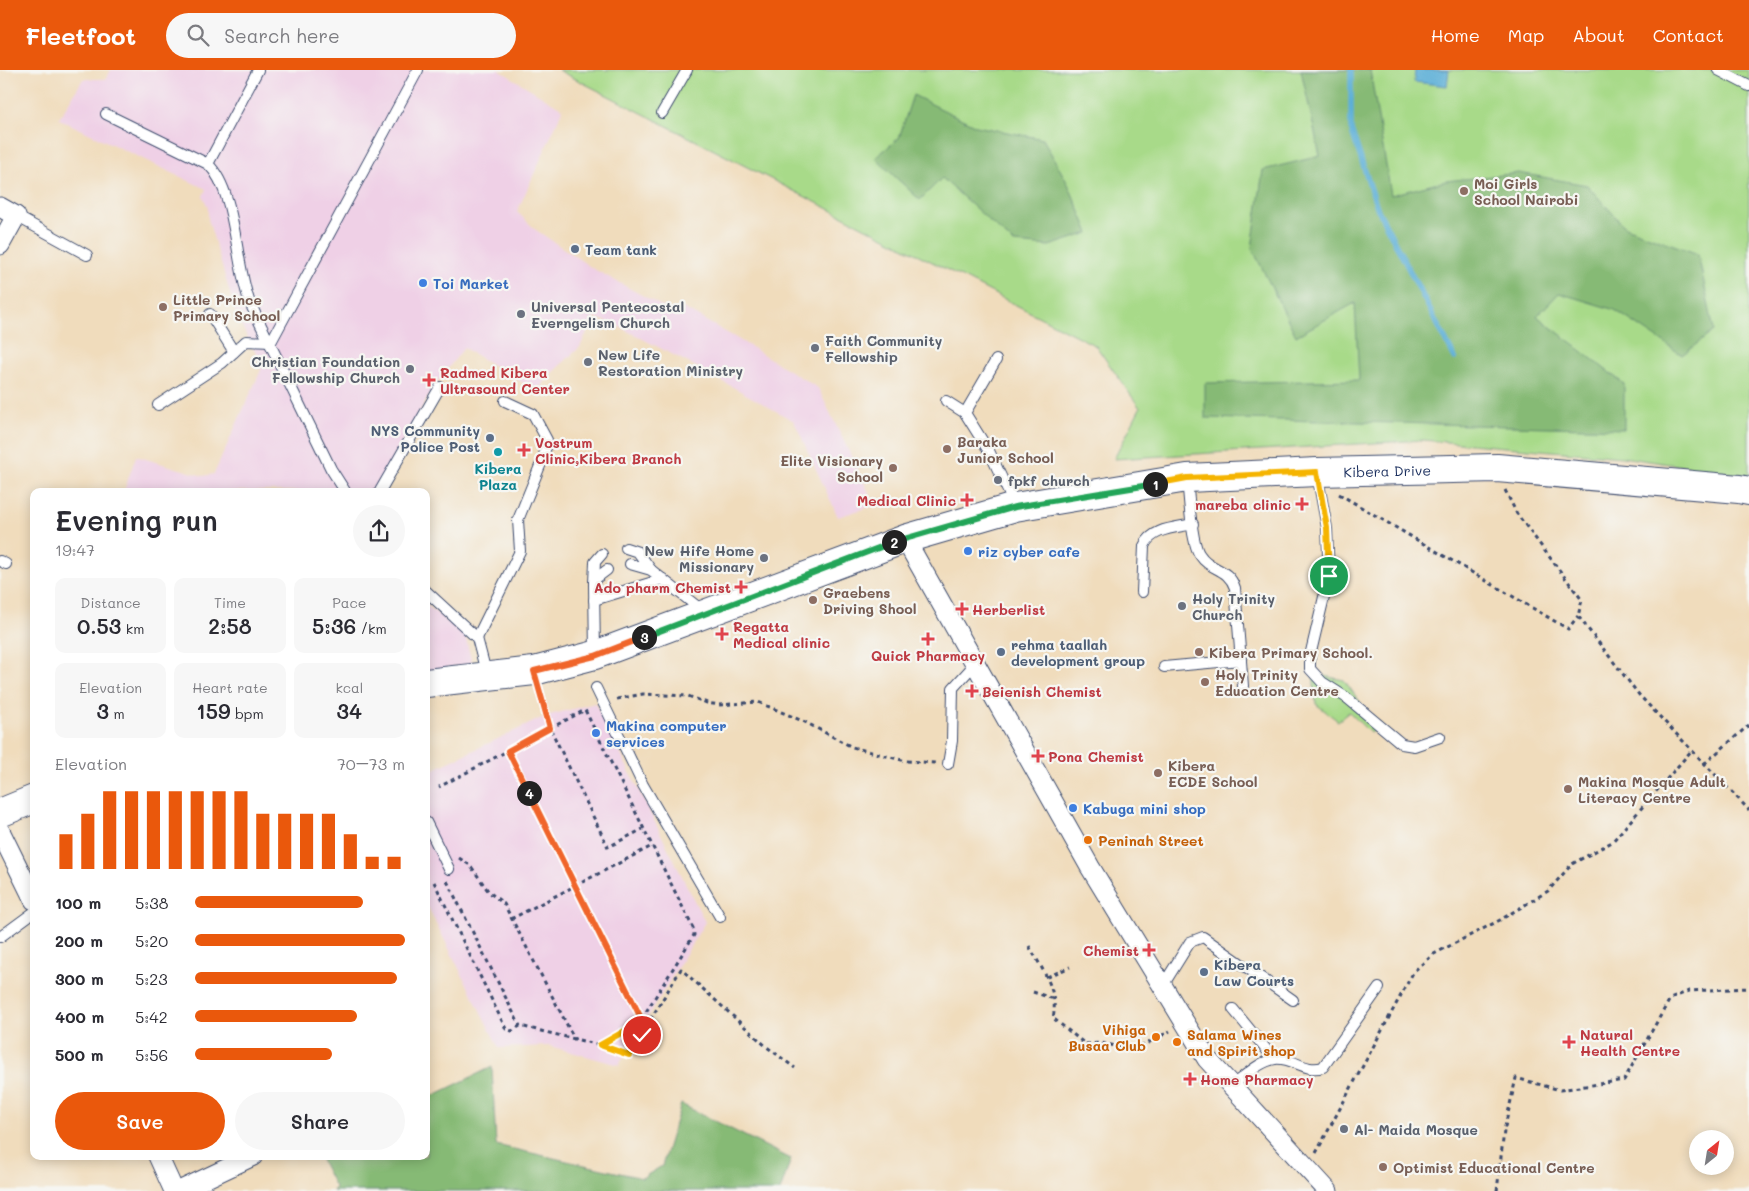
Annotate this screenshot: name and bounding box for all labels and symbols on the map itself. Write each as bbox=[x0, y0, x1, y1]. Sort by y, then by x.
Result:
place label: Moi Girls School Nairobi bbox=[1474, 174, 1578, 209]
marker: Moi Girls School Nairobi bbox=[1458, 185, 1470, 197]
place label: Team tank bbox=[585, 240, 657, 259]
marker: Team tank bbox=[569, 243, 581, 255]
place label: Toi Market bbox=[433, 274, 509, 293]
marker: Toi Market bbox=[417, 277, 429, 289]
place label: Little Prince Primary School bbox=[173, 290, 280, 325]
place label: Universal Pentecostal Everngelism Church bbox=[531, 297, 684, 332]
marker: Little Prince Primary School bbox=[157, 301, 169, 313]
marker: Universal Pentecostal Everngelism Church bbox=[515, 308, 527, 320]
place label: Faith Community Fellowship bbox=[825, 331, 943, 366]
marker: Faith Community Fellowship bbox=[809, 342, 821, 354]
place label: New Life Restoration Ministry bbox=[598, 345, 744, 380]
place label: Christian Foundation Fellowship Church bbox=[251, 352, 400, 387]
marker: New Life Restoration Ministry bbox=[582, 356, 594, 368]
marker: Christian Foundation Fellowship Church bbox=[404, 363, 416, 375]
place label: Radmed Kibera Ultrasound Center bbox=[440, 363, 570, 398]
marker: Radmed Kibera Ultrasound Center bbox=[422, 373, 436, 387]
place label: NYS Community Police Post bbox=[371, 421, 480, 456]
marker: NYS Community Police Post bbox=[484, 432, 496, 444]
place label: Baraka Junior School bbox=[957, 432, 1054, 467]
place label: Vostrum Clinic,Kibera Branch bbox=[535, 433, 681, 468]
marker: Vostrum Clinic,Kibera Branch bbox=[517, 443, 531, 457]
marker: Baraka Junior School bbox=[941, 443, 953, 455]
marker: Kibera Plaza bbox=[492, 446, 504, 458]
place label: Elite Visionary School bbox=[780, 451, 883, 486]
place label: Kibera Plaza bbox=[474, 459, 522, 494]
street label: Kibera Drive bbox=[1343, 460, 1431, 481]
marker: Elite Visionary School bbox=[887, 462, 899, 474]
place label: fpkf church bbox=[1008, 471, 1090, 490]
pin: 1 bbox=[1142, 472, 1168, 496]
marker: fpkf church bbox=[992, 474, 1004, 486]
place label: Medical Clinic bbox=[857, 491, 956, 510]
marker: Medical Clinic bbox=[960, 493, 974, 507]
place label: mareba clinic bbox=[1195, 495, 1291, 514]
marker: mareba clinic bbox=[1295, 497, 1309, 511]
pin: 2 bbox=[882, 530, 906, 554]
place label: New Hife Home Missionary bbox=[645, 541, 754, 576]
place label: riz cyber cafe bbox=[978, 542, 1080, 561]
marker: riz cyber cafe bbox=[962, 545, 974, 557]
marker: New Hife Home Missionary bbox=[758, 552, 770, 564]
pin bbox=[1308, 555, 1350, 597]
place label: Ado pharm Chemist bbox=[594, 578, 731, 597]
marker: Ado pharm Chemist bbox=[735, 581, 747, 593]
place label: Graebens Driving Shool bbox=[823, 583, 916, 618]
place label: Holy Trinity Church bbox=[1192, 589, 1275, 624]
marker: Graebens Driving Shool bbox=[807, 594, 819, 606]
place label: Herberlist bbox=[972, 600, 1045, 619]
marker: Holy Trinity Church bbox=[1176, 600, 1188, 612]
marker: Herberlist bbox=[956, 603, 968, 615]
place label: Regatta Medical clinic bbox=[733, 617, 830, 652]
pin: 3 bbox=[632, 624, 656, 650]
marker: Regatta Medical clinic bbox=[715, 627, 729, 641]
marker: Quick Pharmacy bbox=[922, 633, 934, 645]
place label: rehma taallah development group bbox=[1011, 635, 1145, 670]
place label: Kibera Primary School. bbox=[1209, 643, 1373, 662]
place label: Quick Pharmacy bbox=[871, 646, 986, 665]
marker: rehma taallah development group bbox=[995, 646, 1007, 658]
marker: Kibera Primary School. bbox=[1193, 646, 1205, 658]
place label: Holy Trinity Education Centre bbox=[1215, 665, 1339, 700]
marker: Holy Trinity Education Centre bbox=[1199, 676, 1211, 688]
place label: Beienish Chemist bbox=[982, 682, 1102, 701]
marker: Beienish Chemist bbox=[966, 685, 978, 697]
place label: Makina computer services bbox=[606, 716, 727, 751]
marker: Makina computer services bbox=[590, 727, 602, 739]
place label: Pona Chemist bbox=[1048, 747, 1144, 766]
marker: Pona Chemist bbox=[1032, 750, 1044, 762]
place label: Kibera ECDE School bbox=[1168, 756, 1257, 791]
marker: Kibera ECDE School bbox=[1152, 767, 1164, 779]
place label: Makina Mosque Adult Literacy Centre bbox=[1578, 772, 1726, 807]
pin: 4 bbox=[516, 780, 542, 806]
marker: Makina Mosque Adult Literacy Centre bbox=[1562, 783, 1574, 795]
place label: Kabuga mini shop bbox=[1083, 799, 1206, 818]
marker: Kabuga mini shop bbox=[1067, 802, 1079, 814]
place label: Peninah Street bbox=[1098, 831, 1204, 850]
marker: Peninah Street bbox=[1082, 834, 1094, 846]
place label: Chemist bbox=[1083, 941, 1139, 960]
marker: Chemist bbox=[1143, 944, 1155, 956]
place label: Kibera Law Courts bbox=[1214, 955, 1294, 990]
marker: Kibera Law Courts bbox=[1198, 966, 1210, 978]
pin bbox=[621, 1014, 663, 1056]
place label: Vihiga Busaa Club bbox=[1068, 1020, 1146, 1055]
place label: Salama Wines and Spirit shop bbox=[1187, 1025, 1296, 1060]
place label: Natural Health Centre bbox=[1580, 1025, 1680, 1060]
marker: Vihiga Busaa Club bbox=[1150, 1031, 1162, 1043]
marker: Natural Health Centre bbox=[1562, 1035, 1576, 1049]
marker: Salama Wines and Spirit shop bbox=[1171, 1036, 1183, 1048]
place label: Home Pharmacy bbox=[1200, 1070, 1314, 1089]
marker: Home Pharmacy bbox=[1184, 1073, 1196, 1085]
place label: Al- Maida Mosque bbox=[1354, 1120, 1478, 1139]
marker: Al- Maida Mosque bbox=[1338, 1123, 1350, 1135]
north arrow bbox=[1689, 1130, 1734, 1175]
place label: Optimist Educational Centre bbox=[1393, 1158, 1595, 1177]
marker: Optimist Educational Centre bbox=[1377, 1161, 1389, 1173]

